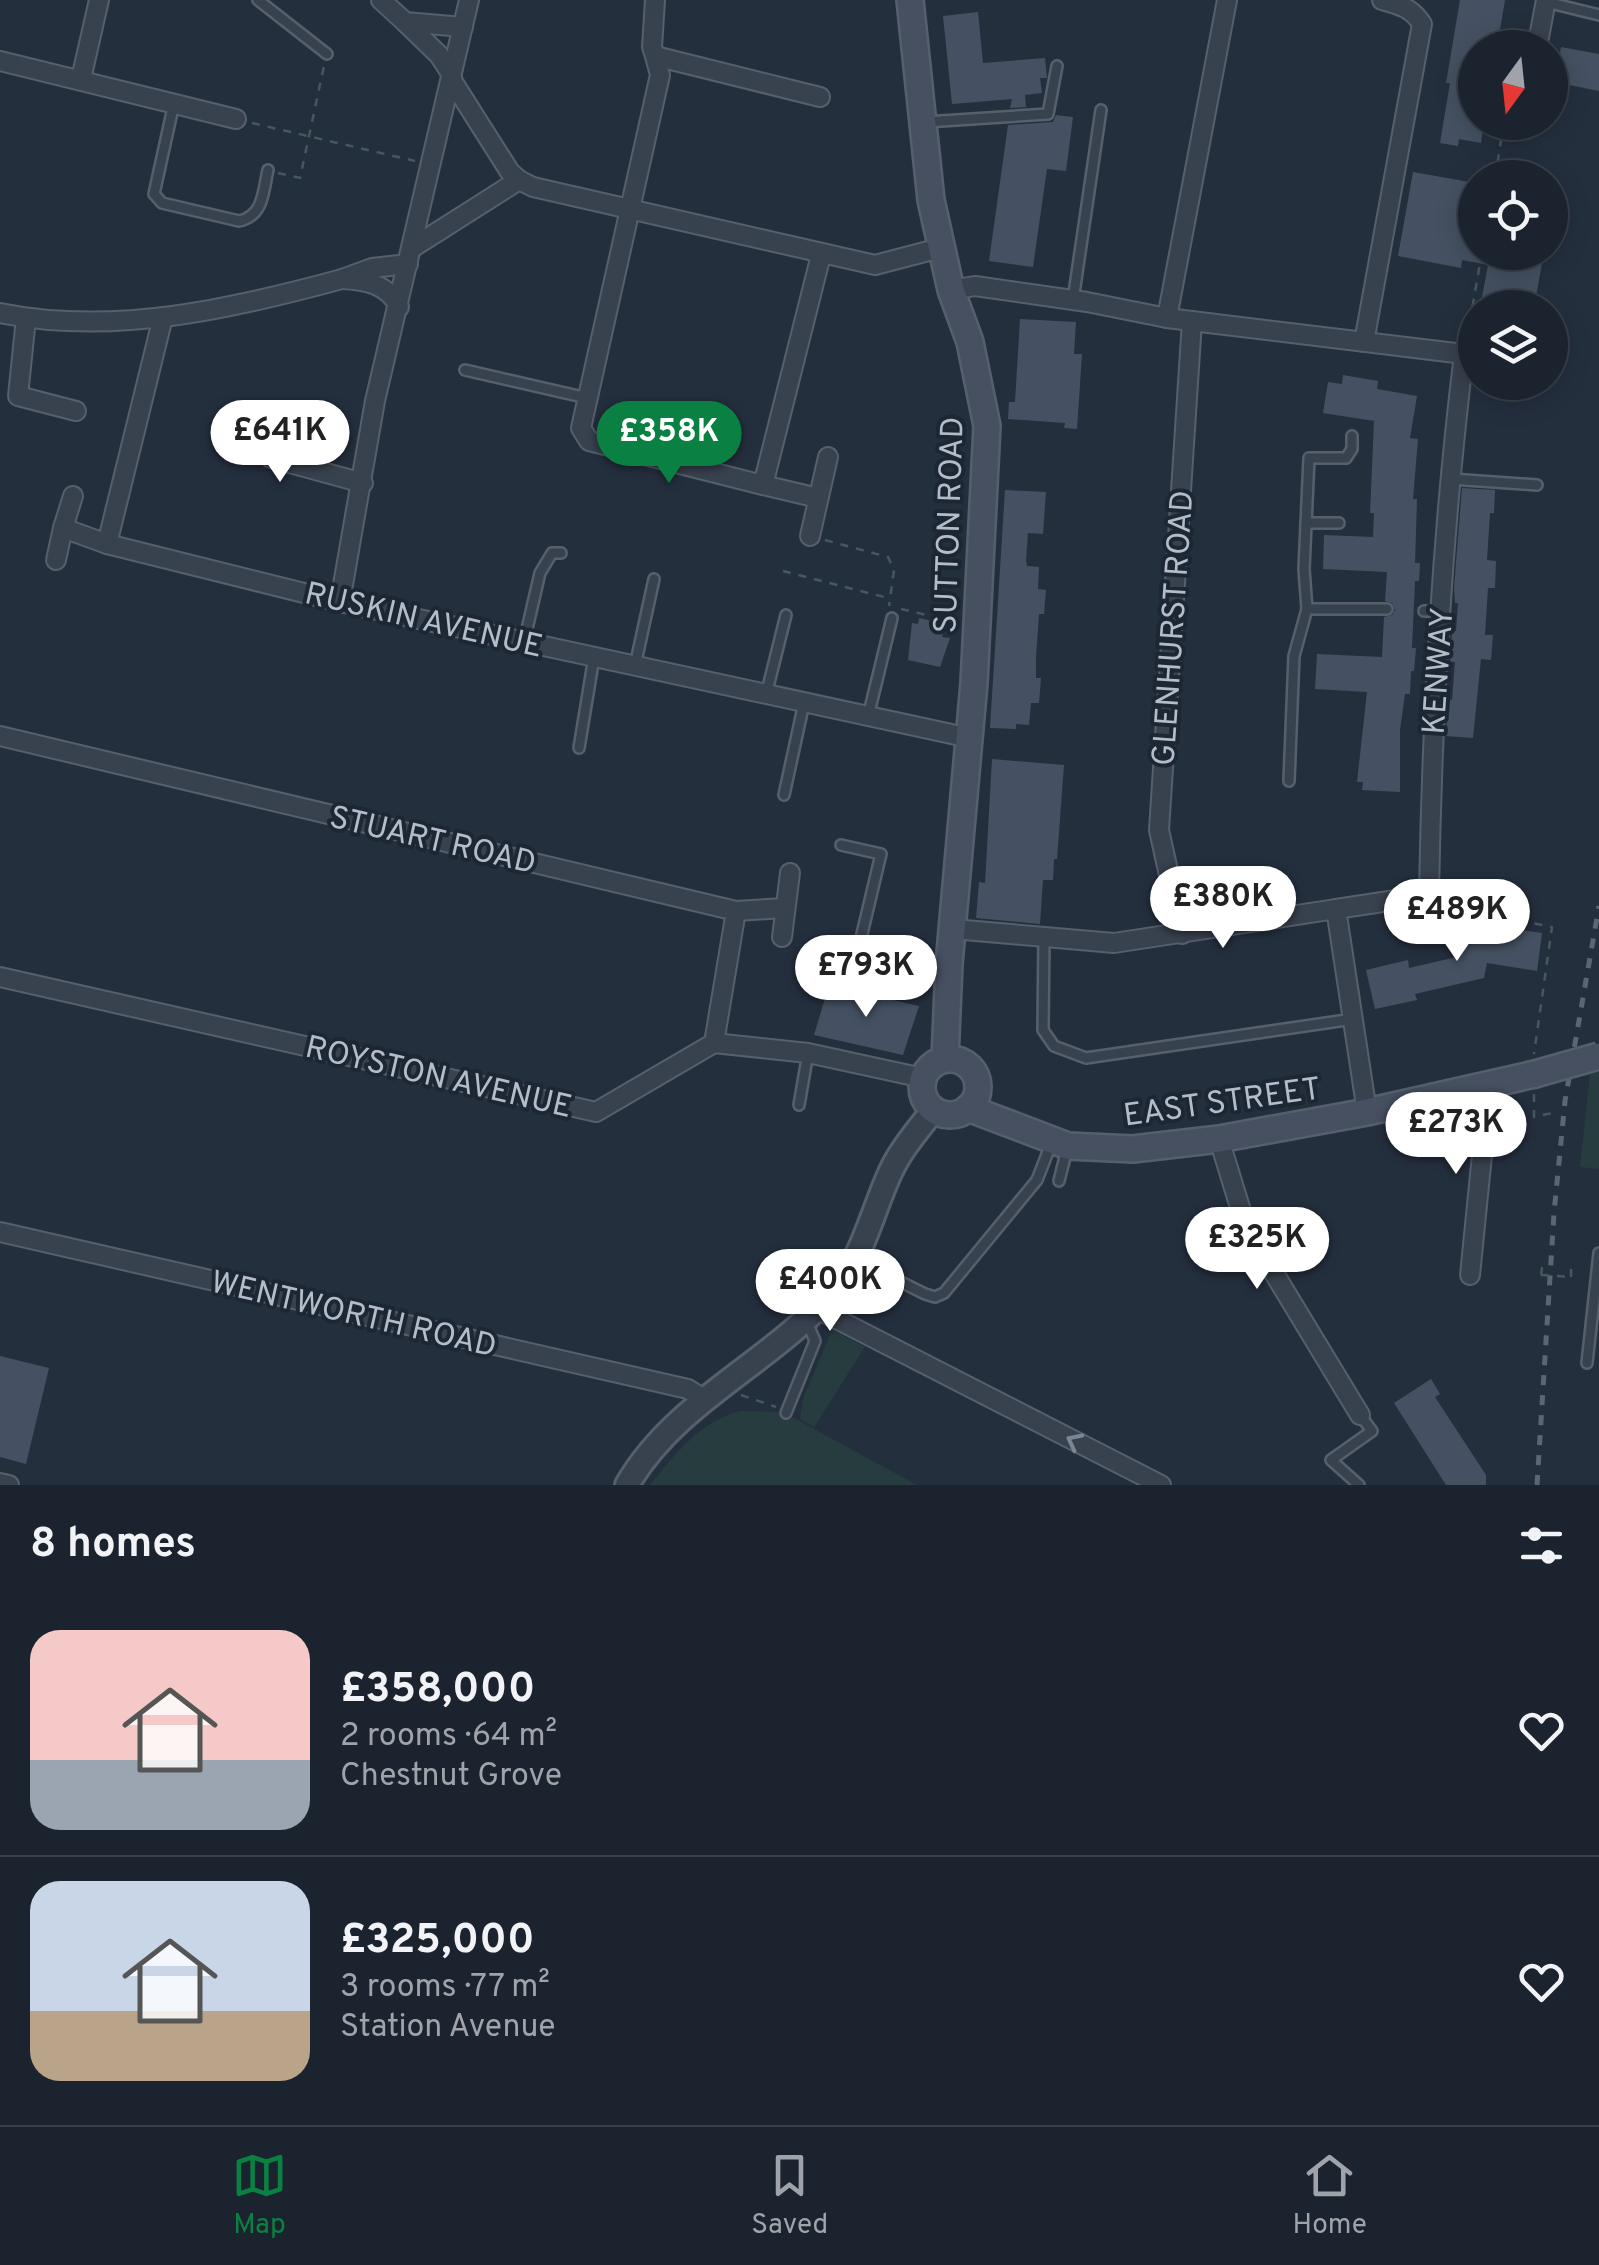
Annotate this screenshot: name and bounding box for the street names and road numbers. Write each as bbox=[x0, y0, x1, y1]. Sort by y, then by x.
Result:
street label: SUTTON ROAD bbox=[927, 416, 975, 634]
street label: GLENHURST ROAD bbox=[1145, 489, 1205, 767]
street label: RUSKIN AVENUE bbox=[300, 575, 546, 669]
street label: KENWAY bbox=[1416, 606, 1464, 736]
street label: STUART ROAD bbox=[325, 799, 539, 885]
street label: ROYSTON AVENUE bbox=[301, 1029, 576, 1129]
street label: EAST STREET bbox=[1121, 1070, 1324, 1138]
street label: WENTWORTH ROAD bbox=[207, 1264, 500, 1368]

